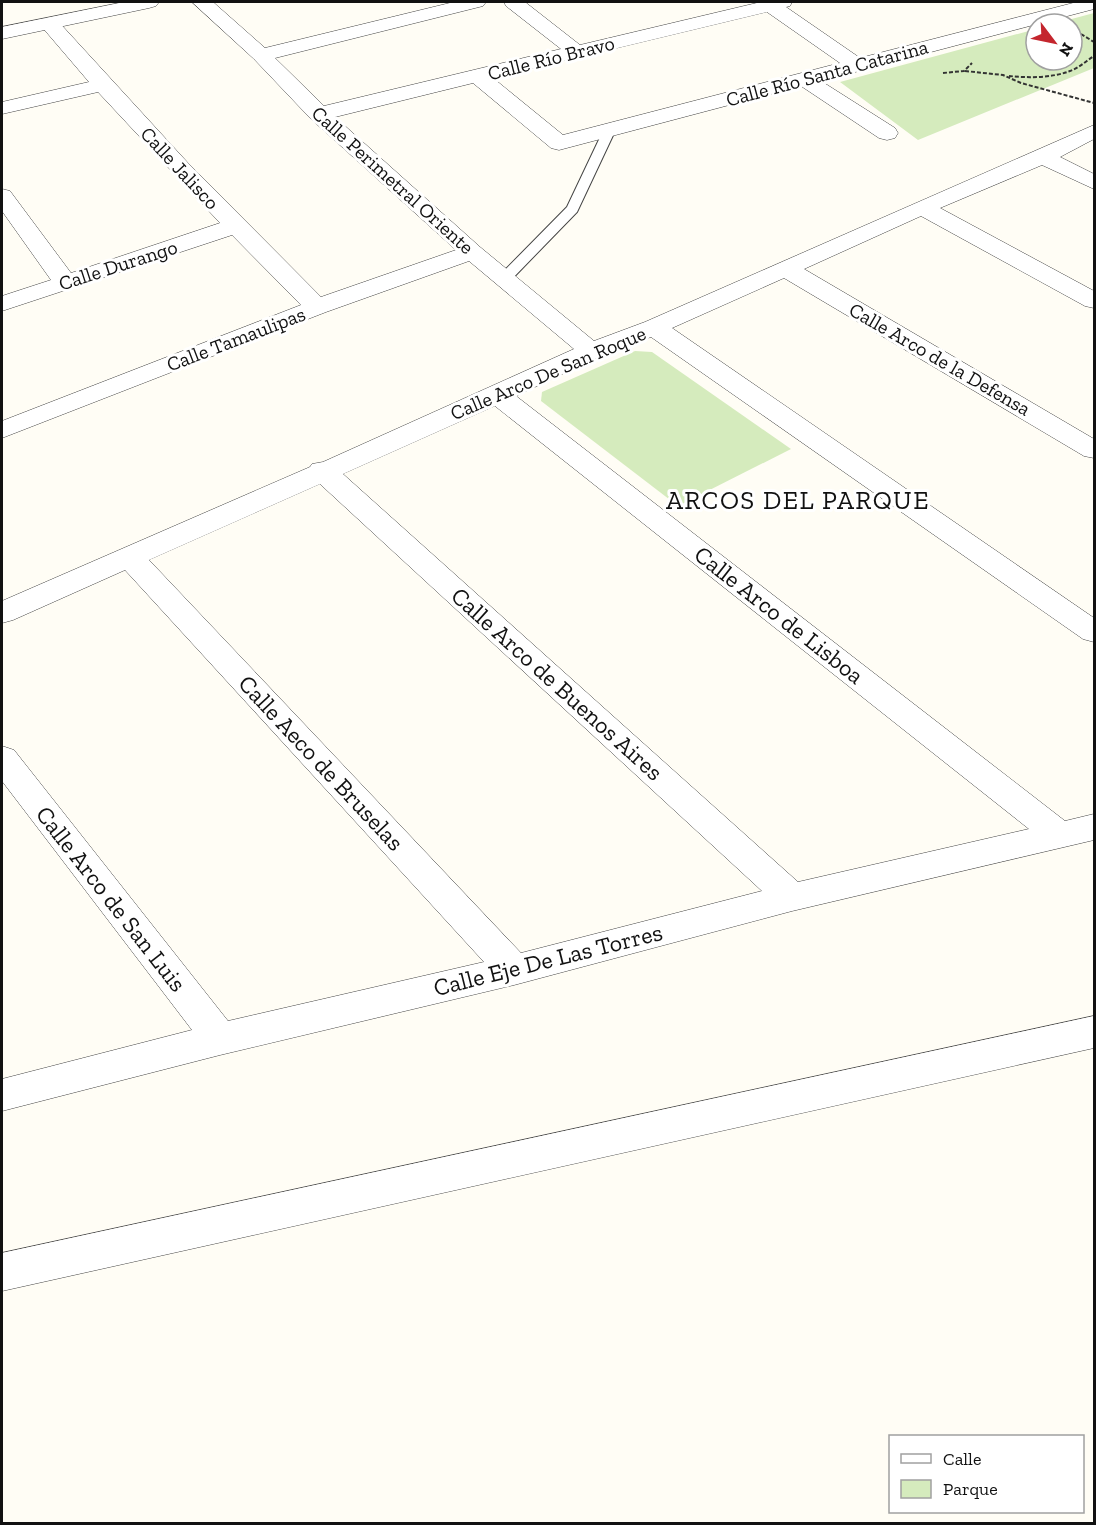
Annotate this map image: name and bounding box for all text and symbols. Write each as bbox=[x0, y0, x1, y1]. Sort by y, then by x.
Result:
north arrow bbox=[1024, 12, 1084, 72]
street label: Calle Río Bravo bbox=[485, 31, 617, 85]
street label: Calle Río Santa Catarina bbox=[723, 34, 931, 112]
text: N bbox=[1055, 39, 1078, 60]
street label: Calle Perimetral Oriente bbox=[307, 101, 479, 259]
street label: Calle Jalisco bbox=[136, 122, 224, 214]
street label: Calle Durango bbox=[56, 235, 180, 295]
street label: Calle Arco de la Defensa bbox=[845, 297, 1035, 421]
street label: Calle Tamaulipas bbox=[163, 301, 309, 377]
street label: Calle Arco De San Roque bbox=[447, 321, 649, 425]
district label: ARCOS DEL PARQUE bbox=[666, 484, 930, 516]
street label: Calle Arco de Lisboa bbox=[689, 539, 870, 690]
street label: Calle Arco de Buenos Aires bbox=[445, 581, 669, 786]
street label: Calle Aeco de Bruselas bbox=[233, 669, 410, 856]
street label: Calle Arco de San Luis bbox=[30, 800, 193, 997]
street label: Calle Eje De Las Torres bbox=[430, 917, 665, 1002]
legend bbox=[889, 1435, 1084, 1513]
text: Calle bbox=[943, 1448, 981, 1470]
text: Parque bbox=[943, 1478, 998, 1500]

